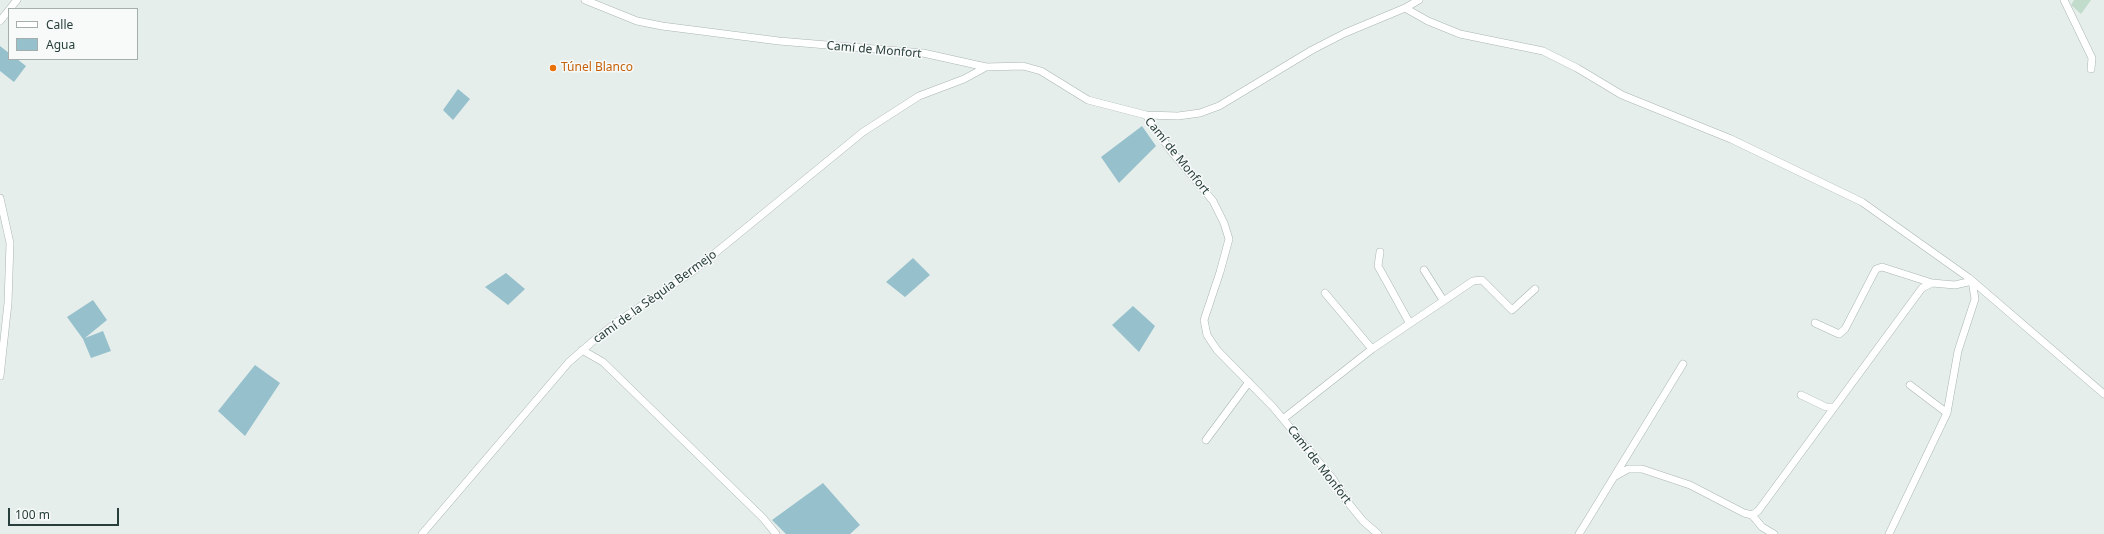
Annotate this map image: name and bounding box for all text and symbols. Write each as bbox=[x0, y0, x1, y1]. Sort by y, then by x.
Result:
legend bbox=[8, 8, 138, 60]
text: Calle bbox=[46, 16, 73, 33]
text: Agua bbox=[46, 36, 75, 53]
street label: Camí de Monfort bbox=[826, 39, 922, 61]
place label: Túnel Blanco bbox=[561, 61, 633, 75]
marker: Túnel Blanco bbox=[548, 63, 558, 73]
street label: Camí de Monfort bbox=[1141, 114, 1213, 198]
street label: camí de la Sèquia Bermejo bbox=[590, 247, 720, 347]
street label: Camí de Monfort bbox=[1284, 423, 1354, 507]
scale bar bbox=[10, 500, 121, 526]
text: 100 m bbox=[15, 506, 50, 523]

